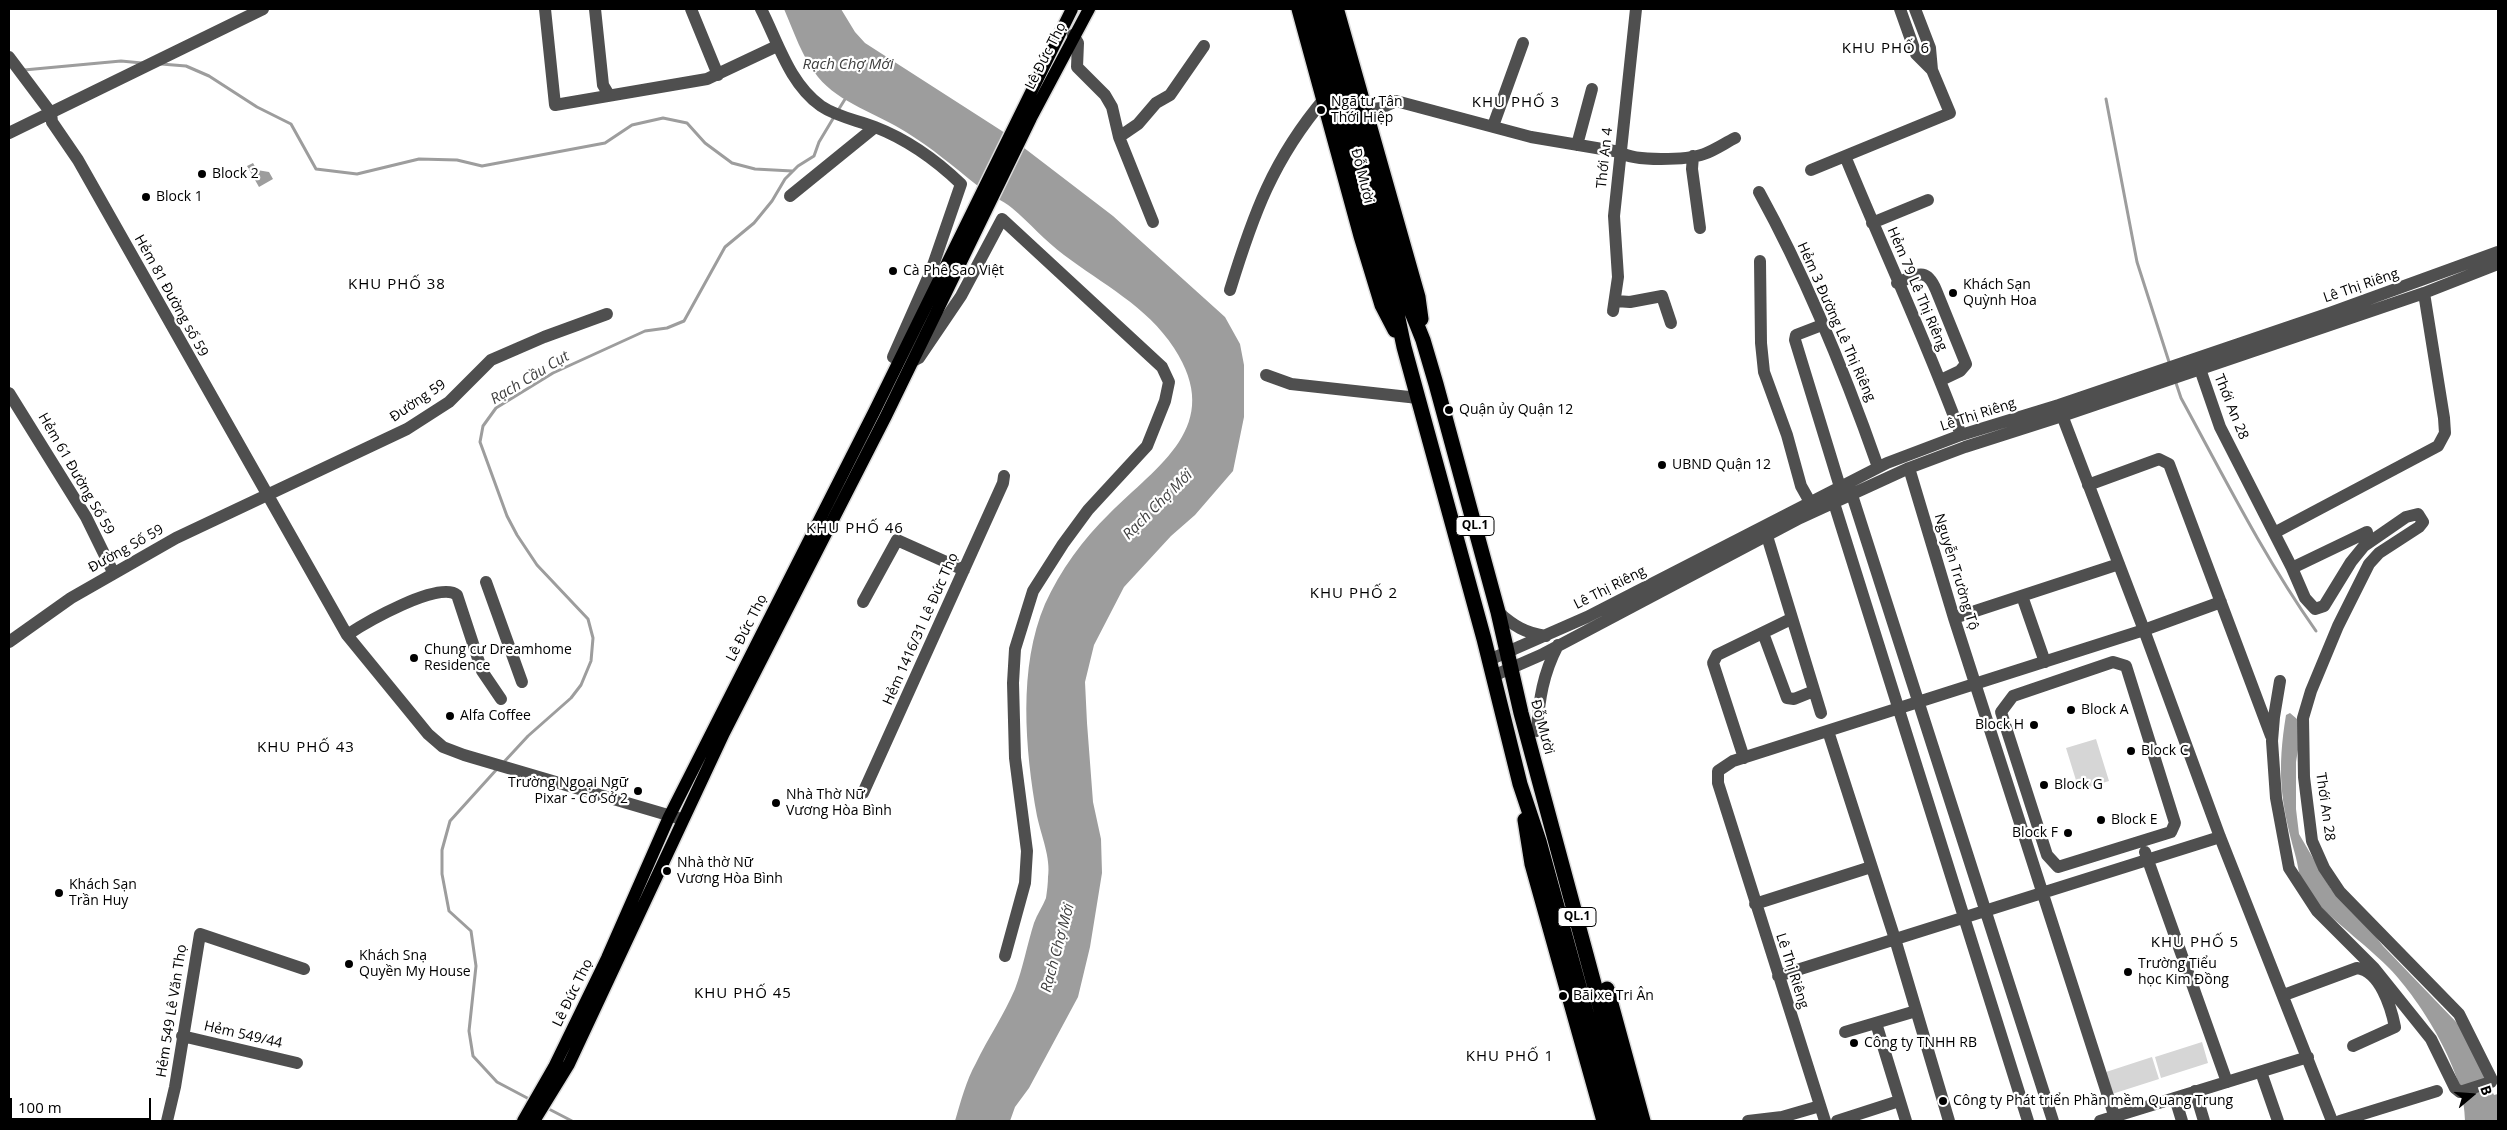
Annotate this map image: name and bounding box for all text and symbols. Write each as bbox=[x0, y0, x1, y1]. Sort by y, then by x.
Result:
street label: Lê Đức Thọ bbox=[1022, 20, 1070, 92]
district label: KHU PHỐ 6 bbox=[1841, 40, 1931, 58]
water label: Rạch Chợ Mới bbox=[802, 56, 894, 74]
place label: Ngã tư Tân Thới Hiệp bbox=[1331, 94, 1403, 126]
district label: KHU PHỐ 3 bbox=[1471, 94, 1561, 112]
marker: Ngã tư Tân Thới Hiệp bbox=[1315, 104, 1327, 116]
street label: Thới An 4 bbox=[1593, 127, 1617, 189]
street label: Đỗ Mười bbox=[1347, 147, 1377, 205]
place label: Block 2 bbox=[212, 166, 259, 182]
marker: Block 2 bbox=[196, 168, 208, 180]
place label: Block 1 bbox=[156, 189, 203, 205]
marker: Block 1 bbox=[140, 191, 152, 203]
street label: Hẻm 79 Lê Thị Riêng bbox=[1883, 225, 1951, 353]
street label: Hẻm 81 Đường số 59 bbox=[130, 232, 212, 360]
street label: Hẻm 3 Đường Lê Thị Riêng bbox=[1793, 240, 1879, 404]
place label: Cà Phê Sao Việt bbox=[903, 263, 1004, 279]
marker: Cà Phê Sao Việt bbox=[887, 265, 899, 277]
street label: Lê Thị Riêng bbox=[2321, 265, 2401, 307]
district label: KHU PHỐ 38 bbox=[347, 276, 447, 294]
place label: Khách Sạn Quỳnh Hoa bbox=[1963, 277, 2037, 310]
marker: Khách Sạn Quỳnh Hoa bbox=[1947, 287, 1959, 299]
water label: Rạch Cầu Cụt bbox=[487, 347, 573, 409]
street label: Thới An 28 bbox=[2210, 372, 2252, 442]
street label: Đường 59 bbox=[387, 376, 449, 426]
street label: Lê Thị Riêng bbox=[1938, 395, 2018, 435]
place label: Quận ủy Quận 12 bbox=[1459, 402, 1573, 418]
marker: Quận ủy Quận 12 bbox=[1443, 404, 1455, 416]
street label: Hẻm 61 Đường Số 59 bbox=[34, 410, 118, 538]
place label: UBND Quận 12 bbox=[1672, 457, 1771, 473]
marker: UBND Quận 12 bbox=[1656, 459, 1668, 471]
water label: Rạch Chợ Mới bbox=[1119, 466, 1197, 544]
street label: Nguyễn Trường Tộ bbox=[1930, 512, 1982, 632]
road number: QL.1 bbox=[1456, 516, 1494, 536]
district label: KHU PHỐ 46 bbox=[805, 520, 905, 538]
street label: Đường Số 59 bbox=[85, 521, 167, 577]
street label: Hẻm 1416/31 Lê Đức Thọ bbox=[880, 550, 962, 708]
street label: Lê Thị Riêng bbox=[1571, 563, 1649, 613]
district label: KHU PHỐ 2 bbox=[1309, 585, 1399, 603]
street label: Lê Đức Thọ bbox=[723, 592, 771, 664]
place label: Chung cư Dreamhome Residence bbox=[424, 642, 572, 674]
marker: Chung cư Dreamhome Residence bbox=[408, 652, 420, 664]
street label: Đỗ Mười bbox=[1527, 698, 1557, 756]
place label: Block A bbox=[2081, 702, 2129, 718]
marker: Block A bbox=[2065, 704, 2077, 716]
place label: Alfa Coffee bbox=[460, 708, 531, 724]
marker: Alfa Coffee bbox=[444, 710, 456, 722]
place label: Block H bbox=[1975, 717, 2024, 733]
marker: Block H bbox=[2028, 719, 2040, 731]
district label: KHU PHỐ 43 bbox=[256, 739, 356, 757]
place label: Block C bbox=[2141, 743, 2189, 759]
marker: Block C bbox=[2125, 745, 2137, 757]
street label: Thới An 28 bbox=[2312, 772, 2338, 842]
place label: Trường Ngoại Ngữ Pixar - Cơ Sở 2 bbox=[508, 775, 628, 808]
place label: Block G bbox=[2054, 777, 2103, 793]
marker: Block G bbox=[2038, 779, 2050, 791]
marker: Trường Ngoại Ngữ Pixar - Cơ Sở 2 bbox=[632, 785, 644, 797]
place label: Nhà Thờ Nữ Vương Hòa Bình bbox=[786, 787, 892, 820]
marker: Nhà Thờ Nữ Vương Hòa Bình bbox=[770, 797, 782, 809]
place label: Block E bbox=[2111, 812, 2157, 828]
marker: Block E bbox=[2095, 814, 2107, 826]
place label: Block F bbox=[2012, 825, 2058, 841]
marker: Block F bbox=[2062, 827, 2074, 839]
place label: Nhà thờ Nữ Vương Hòa Bình bbox=[677, 855, 783, 888]
marker: Nhà thờ Nữ Vương Hòa Bình bbox=[661, 865, 673, 877]
place label: Khách Sạn Trần Huy bbox=[69, 877, 137, 910]
marker: Khách Sạn Trần Huy bbox=[53, 887, 65, 899]
water label: Rạch Chợ Mới bbox=[1038, 902, 1078, 994]
road number: QL.1 bbox=[1558, 908, 1596, 926]
street label: Lê Thị Riêng bbox=[1772, 931, 1812, 1011]
district label: KHU PHỐ 5 bbox=[2150, 934, 2240, 952]
street label: Hẻm 549 Lê Văn Thọ bbox=[153, 943, 191, 1079]
place label: Khách Snạ Quyền My House bbox=[359, 948, 471, 980]
street label: Lê Đức Thọ bbox=[549, 956, 597, 1030]
place label: Trường Tiểu học Kim Đồng bbox=[2138, 956, 2229, 989]
marker: Khách Snạ Quyền My House bbox=[343, 958, 355, 970]
marker: Trường Tiểu học Kim Đồng bbox=[2122, 966, 2134, 978]
district label: KHU PHỐ 45 bbox=[693, 985, 793, 1003]
place label: Bãi xe Tri Ân bbox=[1573, 988, 1654, 1004]
marker: Bãi xe Tri Ân bbox=[1557, 990, 1569, 1002]
street label: Hẻm 549/44 bbox=[202, 1018, 284, 1052]
place label: Công ty TNHH RB bbox=[1864, 1035, 1977, 1051]
marker: Công ty TNHH RB bbox=[1848, 1037, 1860, 1049]
district label: KHU PHỐ 1 bbox=[1465, 1048, 1555, 1066]
north arrow bbox=[2447, 1070, 2497, 1120]
text: B bbox=[2476, 1083, 2497, 1098]
scale bar bbox=[12, 1088, 154, 1120]
place label: Công ty Phát triển Phần mềm Quang Trung bbox=[1953, 1093, 2233, 1109]
marker: Công ty Phát triển Phần mềm Quang Trung bbox=[1937, 1095, 1949, 1107]
text: 100 m bbox=[18, 1097, 62, 1117]

